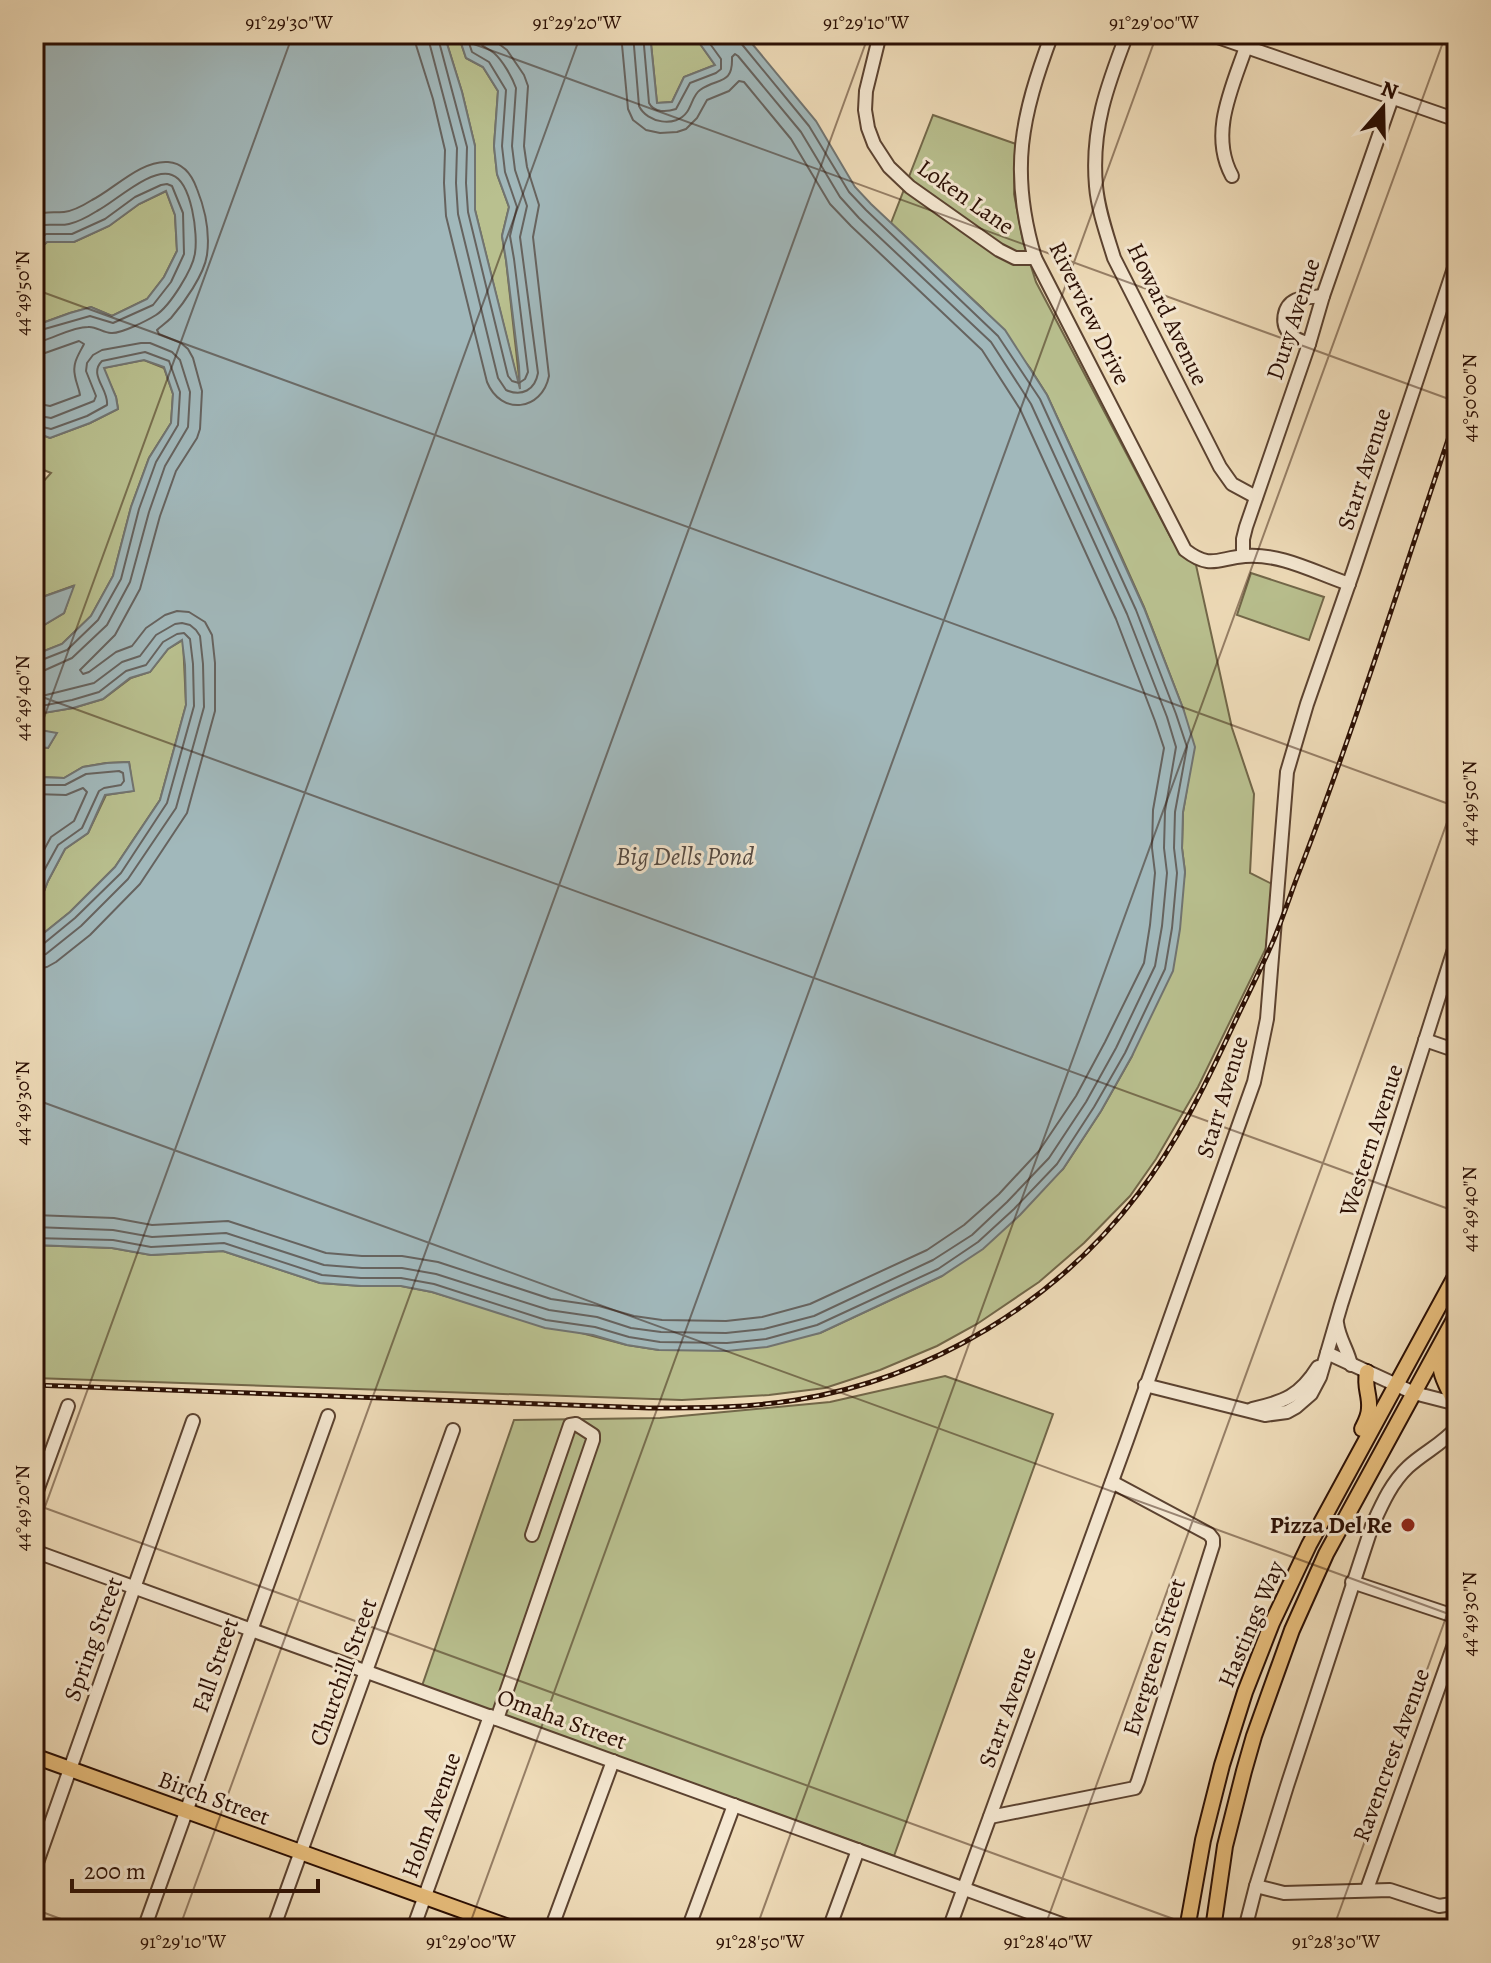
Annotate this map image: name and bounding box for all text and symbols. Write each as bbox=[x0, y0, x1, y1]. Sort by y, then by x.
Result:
text: 91°29'30"W bbox=[245, 9, 333, 36]
text: 91°29'20"W bbox=[533, 9, 622, 36]
text: 91°29'10"W bbox=[823, 9, 909, 36]
text: 91°29'00"W bbox=[1109, 9, 1199, 36]
north arrow bbox=[1343, 68, 1423, 148]
text: N bbox=[1377, 73, 1402, 107]
street label: Loken Lane bbox=[911, 152, 1021, 242]
street label: Riverview Drive bbox=[1042, 236, 1138, 390]
street label: Howard Avenue bbox=[1120, 237, 1216, 391]
text: 44°49'50"N bbox=[9, 250, 36, 336]
street label: Dury Avenue bbox=[1258, 254, 1328, 384]
text: 44°50'00"N bbox=[1456, 354, 1483, 442]
street label: Starr Avenue bbox=[1329, 404, 1399, 534]
text: 44°49'40"N bbox=[9, 655, 36, 741]
text: 44°49'50"N bbox=[1456, 760, 1483, 846]
water label: Big Dells Pond bbox=[616, 839, 754, 874]
street label: Starr Avenue bbox=[1188, 1032, 1256, 1162]
text: 44°49'30"N bbox=[9, 1060, 36, 1146]
street label: Western Avenue bbox=[1331, 1060, 1411, 1221]
text: 44°49'40"N bbox=[1456, 1166, 1483, 1252]
text: 44°49'20"N bbox=[9, 1465, 36, 1551]
place label: Pizza Del Re bbox=[1270, 1509, 1392, 1541]
marker: Pizza Del Re bbox=[1399, 1516, 1417, 1534]
street label: Hastings Way bbox=[1210, 1556, 1292, 1692]
text: 44°49'30"N bbox=[1456, 1571, 1483, 1657]
street label: Spring Street bbox=[56, 1572, 130, 1706]
street label: Evergreen Street bbox=[1115, 1574, 1193, 1740]
street label: Churchill Street bbox=[301, 1594, 385, 1750]
street label: Fall Street bbox=[184, 1613, 246, 1717]
street label: Starr Avenue bbox=[970, 1642, 1044, 1772]
street label: Ravencrest Avenue bbox=[1345, 1664, 1437, 1846]
street label: Omaha Street bbox=[493, 1681, 631, 1757]
street label: Holm Avenue bbox=[393, 1748, 469, 1882]
street label: Birch Street bbox=[154, 1763, 274, 1833]
scale bar bbox=[72, 1843, 318, 1893]
text: 200 m bbox=[84, 1855, 146, 1887]
text: 91°29'10"W bbox=[140, 1928, 226, 1955]
text: 91°29'00"W bbox=[426, 1928, 516, 1955]
text: 91°28'50"W bbox=[716, 1928, 805, 1955]
text: 91°28'40"W bbox=[1003, 1928, 1093, 1955]
text: 91°28'30"W bbox=[1292, 1928, 1380, 1955]

